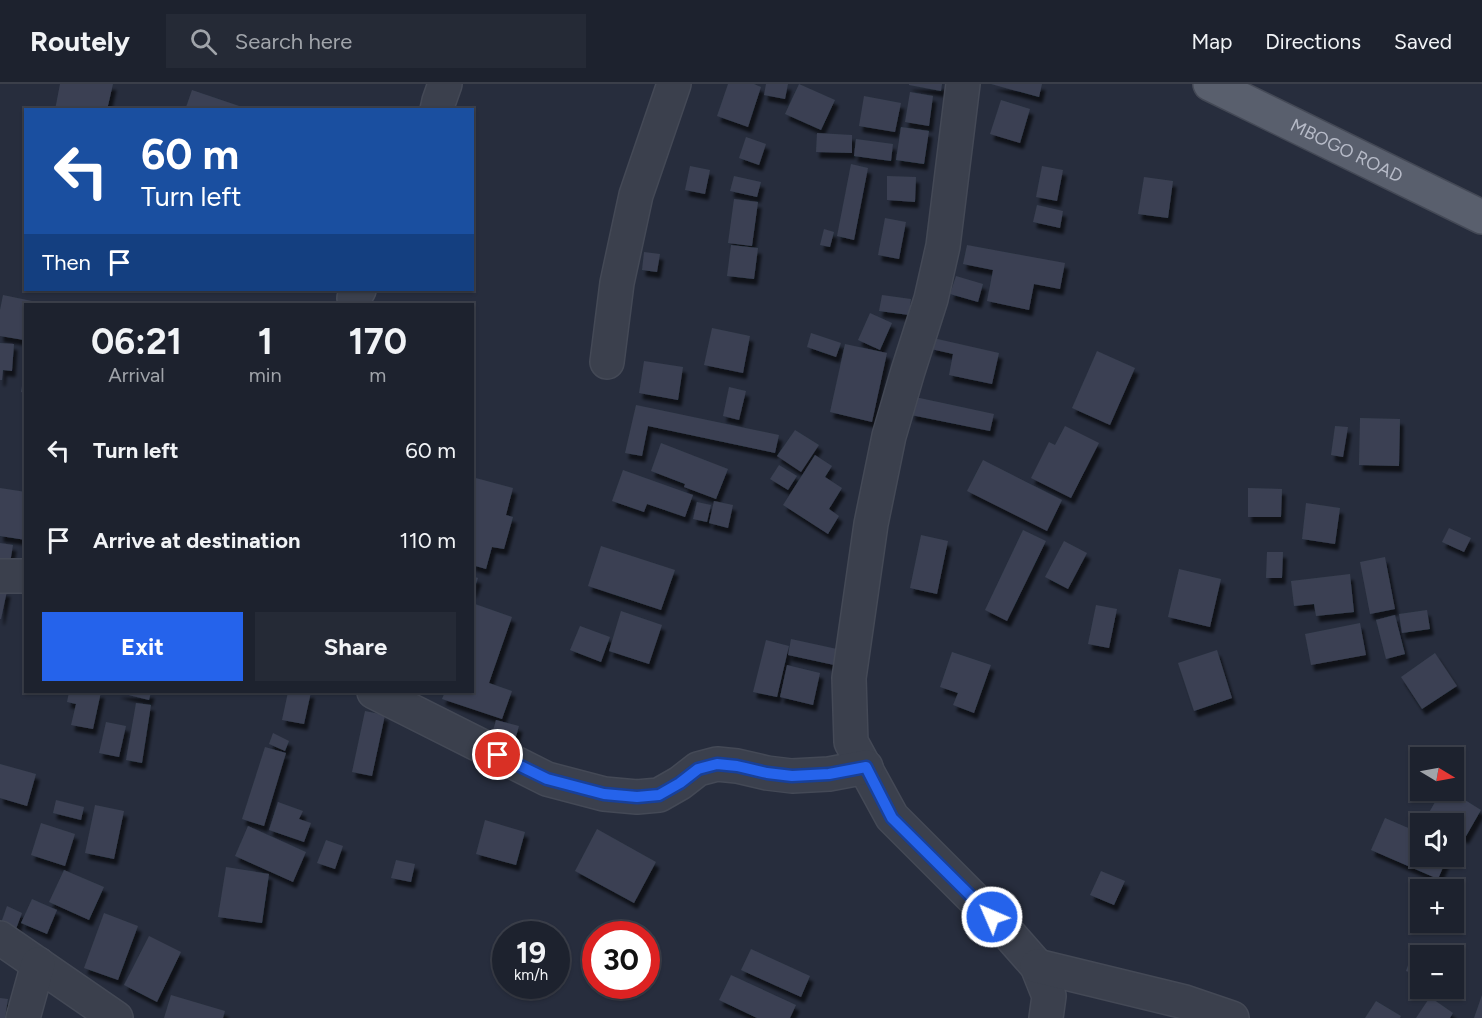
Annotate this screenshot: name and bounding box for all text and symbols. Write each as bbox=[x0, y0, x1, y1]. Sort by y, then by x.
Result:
search box bbox=[166, 14, 586, 68]
text: Routely bbox=[30, 24, 130, 58]
icon: search bbox=[187, 25, 220, 58]
text: Search here bbox=[235, 28, 352, 55]
text: Map bbox=[1191, 29, 1232, 54]
text: Directions bbox=[1265, 29, 1361, 54]
text: Saved bbox=[1394, 29, 1452, 54]
street label: MBOGO ROAD bbox=[1287, 114, 1406, 187]
text: 60 m bbox=[141, 129, 239, 180]
icon: left bbox=[42, 132, 120, 210]
text: Turn left bbox=[141, 180, 241, 213]
icon: arrive bbox=[103, 246, 136, 279]
text: Then bbox=[42, 249, 91, 276]
text: 06:21 bbox=[91, 320, 182, 363]
text: 1 bbox=[258, 320, 273, 363]
text: 170 bbox=[349, 320, 407, 363]
text: Arrival bbox=[108, 363, 165, 387]
text: min bbox=[249, 363, 282, 387]
text: m bbox=[369, 363, 386, 387]
icon: left bbox=[42, 434, 75, 467]
text: Turn left bbox=[93, 437, 179, 464]
text: 60 m bbox=[405, 437, 456, 464]
icon: arrive bbox=[42, 524, 75, 557]
text: Arrive at destination bbox=[93, 527, 301, 554]
text: 110 m bbox=[400, 527, 456, 554]
button: Exit bbox=[42, 612, 243, 681]
button: Share bbox=[255, 612, 456, 681]
pin bbox=[472, 729, 523, 780]
icon: arrive bbox=[481, 738, 514, 771]
north arrow bbox=[1410, 747, 1464, 801]
map controls bbox=[1410, 747, 1464, 999]
button: sound bbox=[1410, 813, 1464, 867]
button: + bbox=[1410, 879, 1464, 933]
position arrow bbox=[960, 885, 1024, 949]
speed limit sign: 30 bbox=[582, 921, 660, 999]
text: 19 bbox=[516, 934, 546, 971]
button: − bbox=[1410, 945, 1464, 999]
text: km/h bbox=[514, 966, 548, 984]

